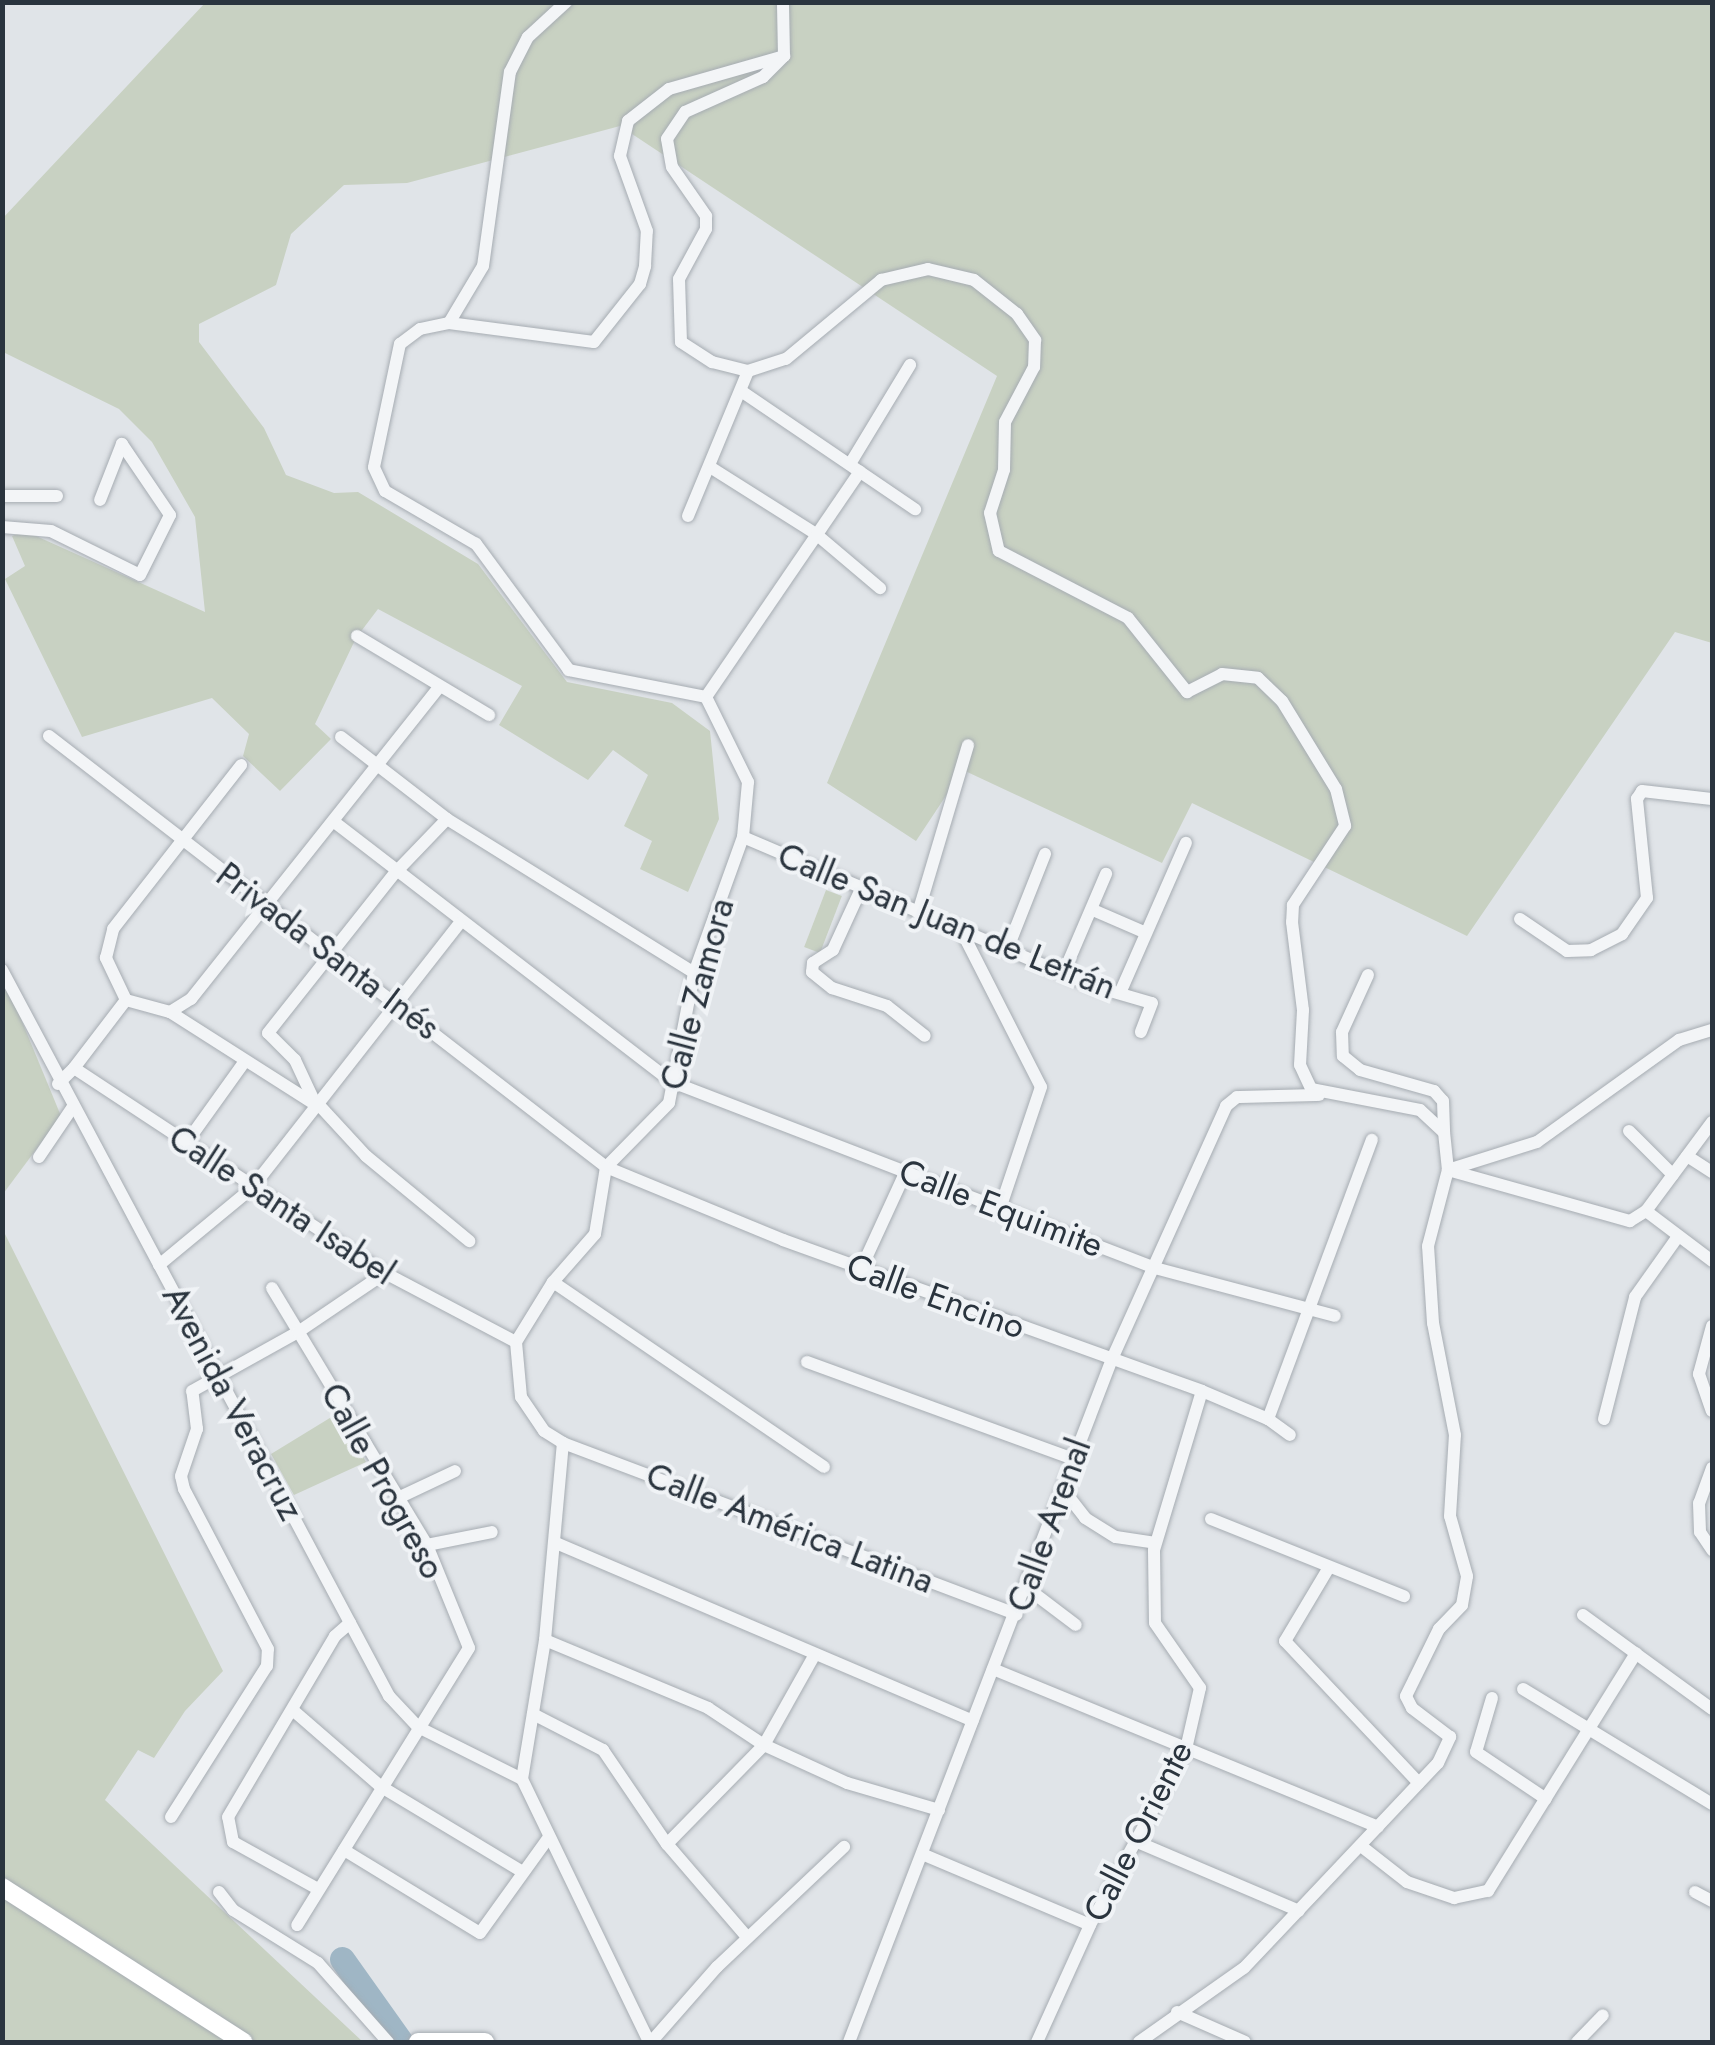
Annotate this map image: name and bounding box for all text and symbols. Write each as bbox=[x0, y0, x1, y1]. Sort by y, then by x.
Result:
street label: Calle San Juan de Letrán bbox=[772, 834, 1122, 1008]
street label: Privada Santa Inés bbox=[208, 853, 448, 1049]
street label: Calle Zamora bbox=[651, 894, 743, 1094]
street label: Calle Santa Isabel bbox=[161, 1116, 403, 1294]
street label: Calle Equimite bbox=[893, 1150, 1109, 1266]
street label: Calle Encino bbox=[841, 1244, 1031, 1348]
street label: Avenida Veracruz bbox=[154, 1279, 312, 1527]
street label: Calle Progreso bbox=[312, 1376, 454, 1586]
street label: Calle Arenal bbox=[998, 1433, 1100, 1617]
street label: Calle América Latina bbox=[640, 1454, 940, 1602]
street label: Calle Oriente bbox=[1075, 1734, 1201, 1928]

